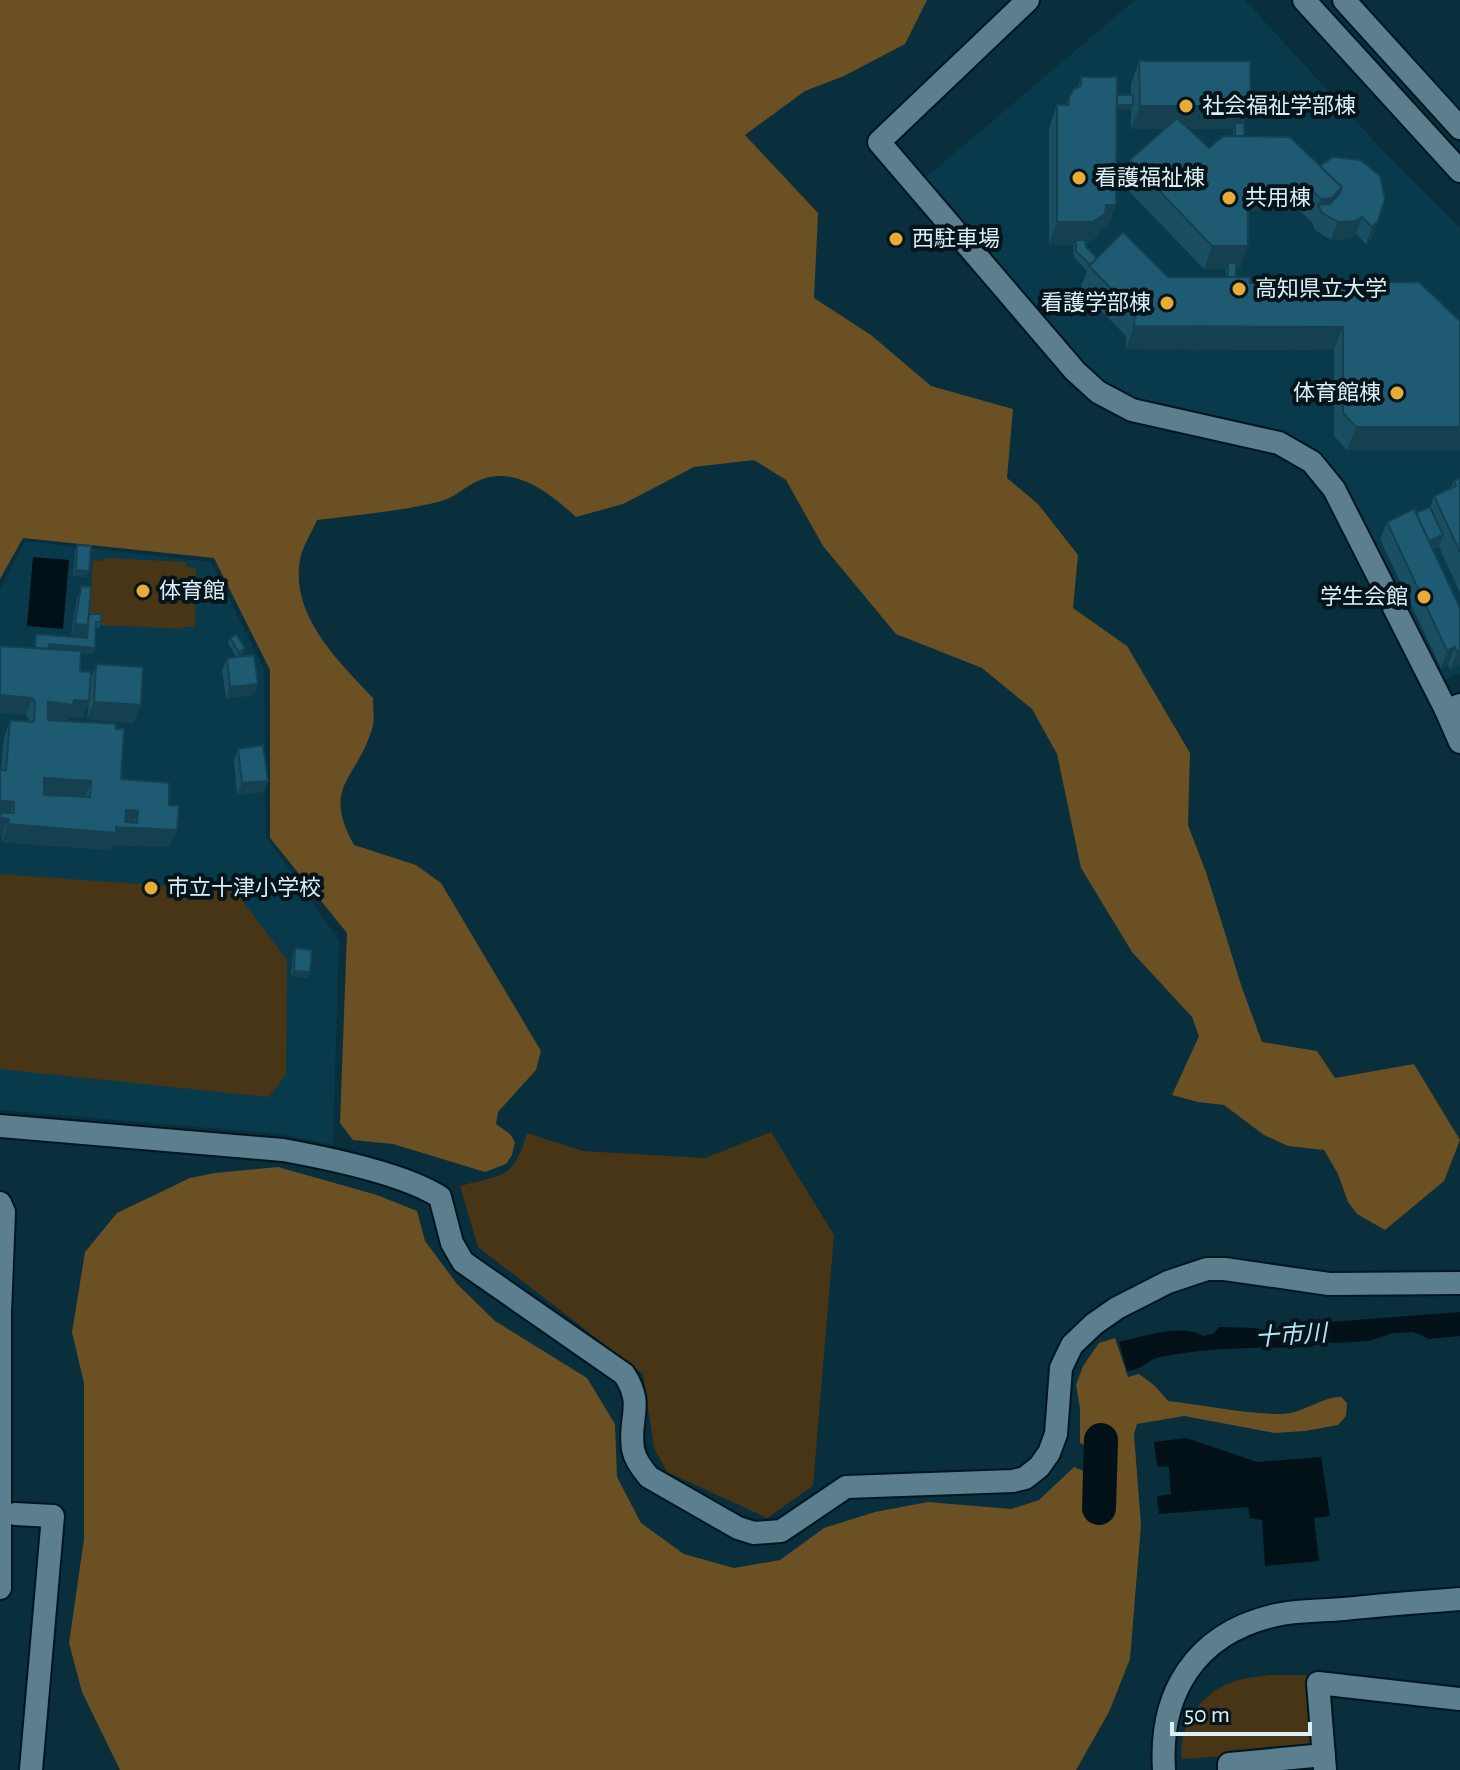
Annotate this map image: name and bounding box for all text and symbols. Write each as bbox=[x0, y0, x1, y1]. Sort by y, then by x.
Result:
place label: 社会福祉学部棟 bbox=[1202, 94, 1356, 117]
marker: 社会福祉学部棟 bbox=[1177, 97, 1195, 115]
place label: 看護福祉棟 bbox=[1095, 166, 1205, 189]
marker: 看護福祉棟 bbox=[1070, 169, 1088, 187]
place label: 共用棟 bbox=[1245, 186, 1311, 209]
marker: 共用棟 bbox=[1220, 189, 1238, 207]
place label: 西駐車場 bbox=[912, 227, 1000, 250]
marker: 西駐車場 bbox=[887, 230, 905, 248]
place label: 高知県立大学 bbox=[1255, 277, 1387, 300]
marker: 高知県立大学 bbox=[1230, 280, 1248, 298]
place label: 看護学部棟 bbox=[1041, 291, 1151, 314]
marker: 看護学部棟 bbox=[1158, 294, 1176, 312]
place label: 体育館棟 bbox=[1293, 381, 1381, 404]
marker: 体育館棟 bbox=[1388, 384, 1406, 402]
place label: 体育館 bbox=[159, 579, 225, 602]
marker: 体育館 bbox=[134, 582, 152, 600]
place label: 学生会館 bbox=[1320, 585, 1408, 608]
marker: 学生会館 bbox=[1415, 588, 1433, 606]
place label: 市立十津小学校 bbox=[167, 876, 321, 899]
marker: 市立十津小学校 bbox=[142, 879, 160, 897]
water label: 十市川 bbox=[1254, 1319, 1331, 1350]
scale bar bbox=[1172, 1686, 1310, 1736]
text: 50 m bbox=[1184, 1703, 1230, 1727]

